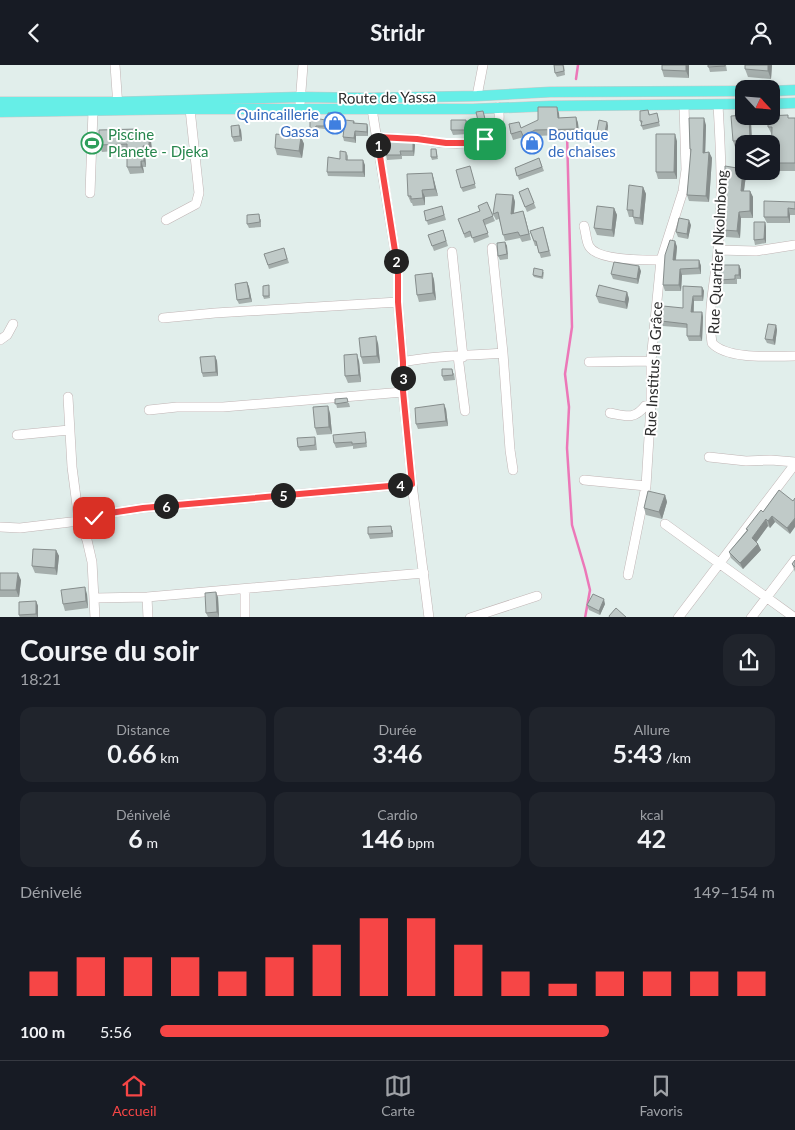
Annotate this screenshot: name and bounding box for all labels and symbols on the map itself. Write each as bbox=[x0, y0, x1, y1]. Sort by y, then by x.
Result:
north arrow bbox=[735, 80, 780, 125]
street label: Route de Yassa bbox=[338, 87, 436, 107]
place label: Quincaillerie Gassa bbox=[237, 105, 319, 140]
shop icon: Quincaillerie Gassa bbox=[323, 111, 347, 135]
pin bbox=[464, 118, 506, 160]
place label: Piscine Planete - Djeka bbox=[108, 125, 209, 160]
place label: Boutique de chaises bbox=[548, 125, 616, 160]
sports icon: Piscine Planete - Djeka bbox=[80, 131, 104, 155]
shop icon: Boutique de chaises bbox=[520, 131, 544, 155]
pin: 1 bbox=[366, 133, 390, 157]
street label: Rue Quartier Nkolmbong bbox=[704, 169, 730, 335]
pin: 2 bbox=[384, 249, 408, 273]
street label: Rue Institus la Grâce bbox=[640, 301, 666, 437]
pin: 3 bbox=[390, 365, 416, 391]
pin: 4 bbox=[388, 473, 412, 497]
pin: 5 bbox=[270, 483, 296, 507]
pin: 6 bbox=[154, 493, 178, 519]
pin bbox=[73, 497, 115, 539]

